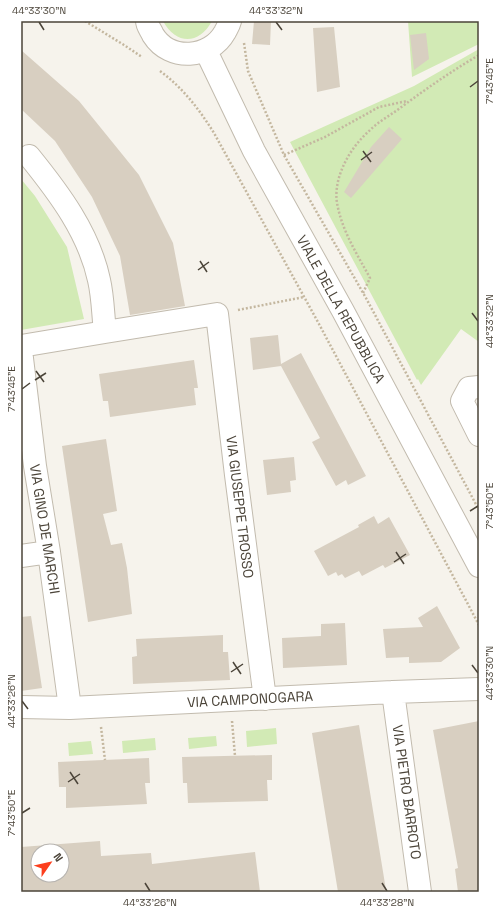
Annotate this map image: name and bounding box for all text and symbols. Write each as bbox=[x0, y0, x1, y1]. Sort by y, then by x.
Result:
text: 44°33'30"N bbox=[12, 4, 66, 17]
text: 44°33'32"N bbox=[249, 4, 303, 17]
text: 7°43'45"E bbox=[483, 58, 496, 104]
street label: VIALE DELLA REPUBBLICA bbox=[293, 232, 389, 386]
text: 44°33'32"N bbox=[483, 294, 496, 348]
text: 7°43'45"E bbox=[5, 366, 18, 412]
street label: VIA GIUSEPPE TROSSO bbox=[222, 435, 258, 579]
street label: VIA GINO DE MARCHI bbox=[26, 463, 64, 595]
text: 7°43'50"E bbox=[483, 482, 496, 529]
text: 44°33'30"N bbox=[483, 646, 496, 700]
text: 44°33'26"N bbox=[5, 674, 18, 728]
street label: VIA CAMPONOGARA bbox=[186, 687, 314, 711]
street label: VIA PIETRO BARROTO bbox=[389, 723, 425, 861]
text: 7°43'50"E bbox=[5, 789, 18, 836]
north arrow bbox=[30, 843, 70, 883]
text: N bbox=[50, 850, 66, 864]
text: 44°33'26"N bbox=[123, 896, 177, 909]
text: 44°33'28"N bbox=[360, 896, 414, 909]

